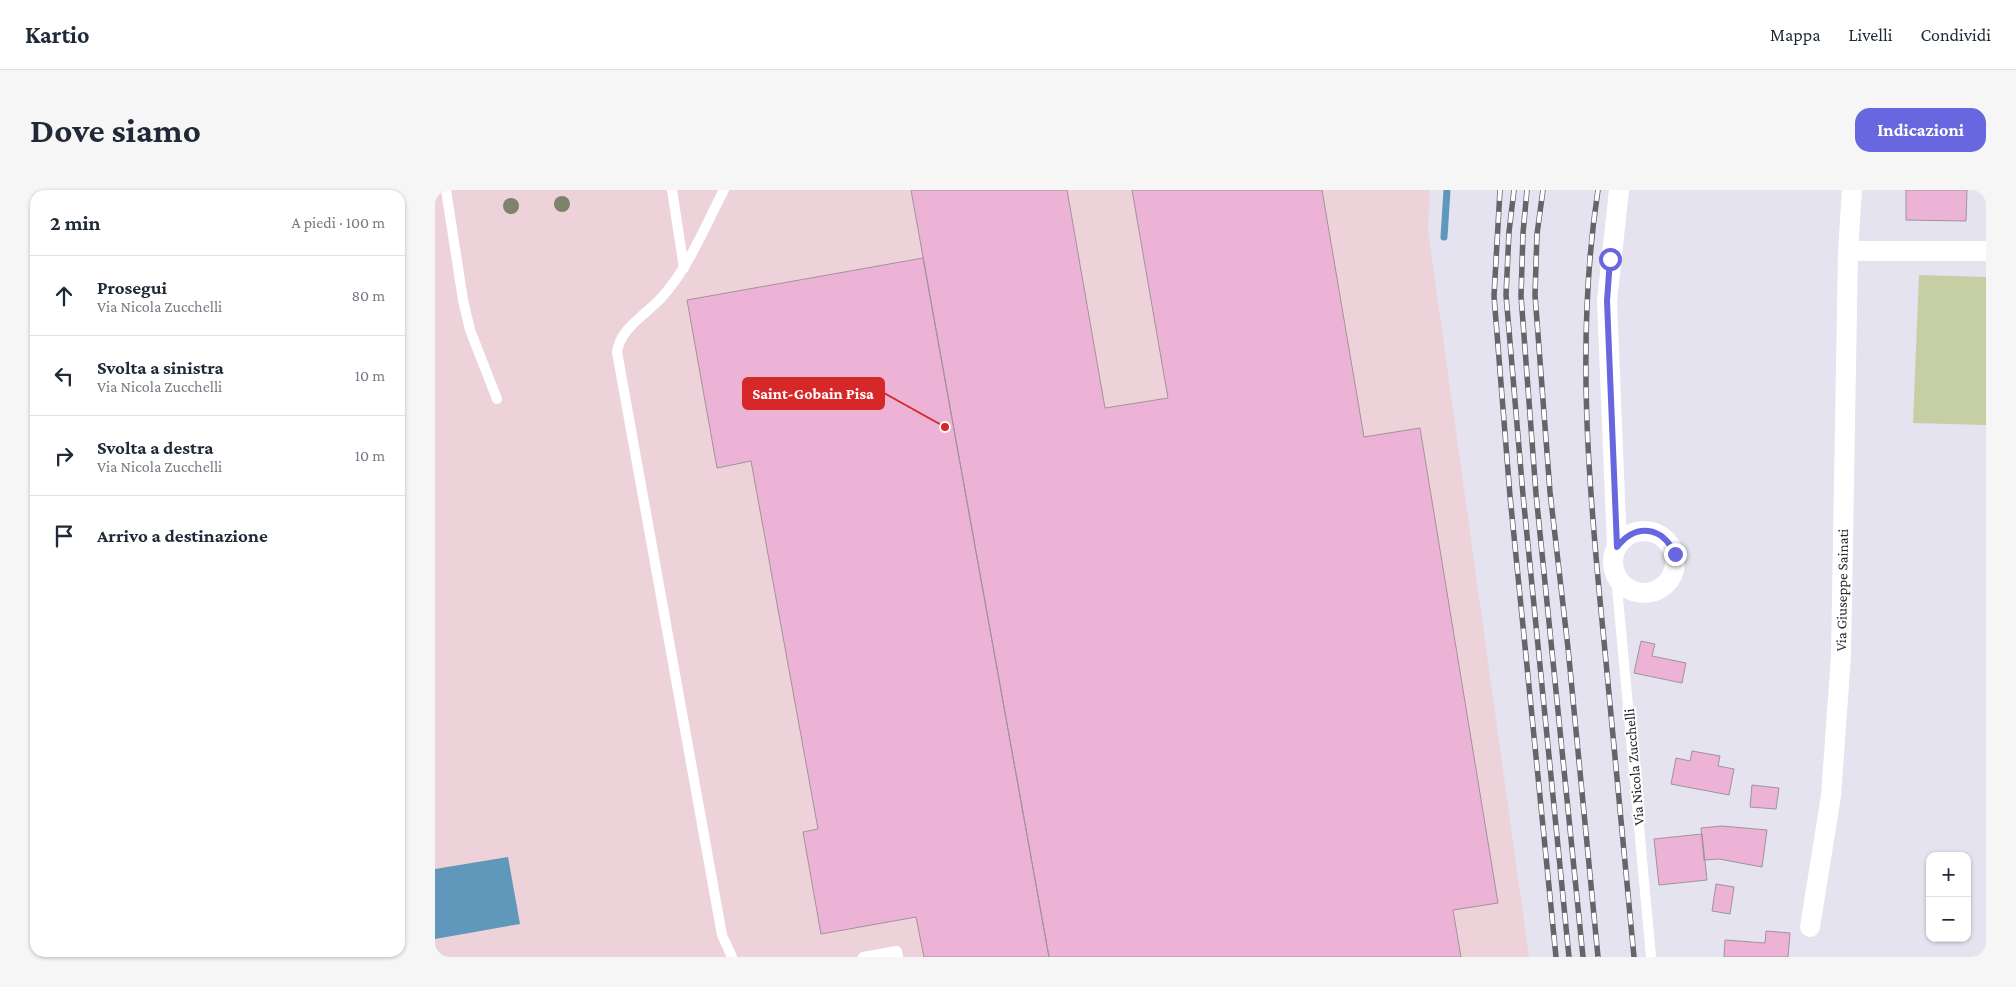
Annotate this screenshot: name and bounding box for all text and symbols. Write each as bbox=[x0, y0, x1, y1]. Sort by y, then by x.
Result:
text: Kartio bbox=[25, 21, 90, 48]
text: Mappa bbox=[1770, 25, 1821, 45]
text: Livelli bbox=[1849, 25, 1892, 45]
text: Condividi bbox=[1920, 25, 1991, 45]
button: Indicazioni bbox=[1855, 108, 1986, 152]
text: Dove siamo bbox=[30, 111, 201, 150]
text: 2 min bbox=[50, 211, 101, 235]
text: A piedi · 100 m bbox=[292, 214, 385, 231]
route start bbox=[1599, 248, 1622, 271]
text: Prosegui bbox=[97, 277, 167, 298]
icon: ahead bbox=[50, 282, 78, 310]
text: 80 m bbox=[351, 287, 385, 304]
text: Via Nicola Zucchelli bbox=[97, 298, 222, 315]
text: Svolta a sinistra bbox=[97, 357, 224, 378]
icon: left bbox=[50, 362, 78, 390]
text: 10 m bbox=[355, 367, 385, 384]
text: Via Nicola Zucchelli bbox=[97, 378, 222, 395]
callout: Saint-Gobain Pisa bbox=[743, 378, 884, 409]
text: Saint-Gobain Pisa bbox=[752, 385, 874, 402]
text: Svolta a destra bbox=[97, 437, 213, 458]
icon: right bbox=[50, 442, 78, 470]
text: 10 m bbox=[355, 447, 385, 464]
text: Via Nicola Zucchelli bbox=[97, 458, 222, 475]
icon: arrive bbox=[50, 522, 78, 550]
text: Arrivo a destinazione bbox=[97, 525, 268, 546]
street label: Via Giuseppe Sainati bbox=[1833, 528, 1852, 652]
route end bbox=[1664, 543, 1687, 566]
street label: Via Nicola Zucchelli bbox=[1621, 708, 1647, 826]
map controls bbox=[1926, 852, 1971, 942]
button: + bbox=[1926, 852, 1971, 897]
button: − bbox=[1926, 897, 1971, 942]

